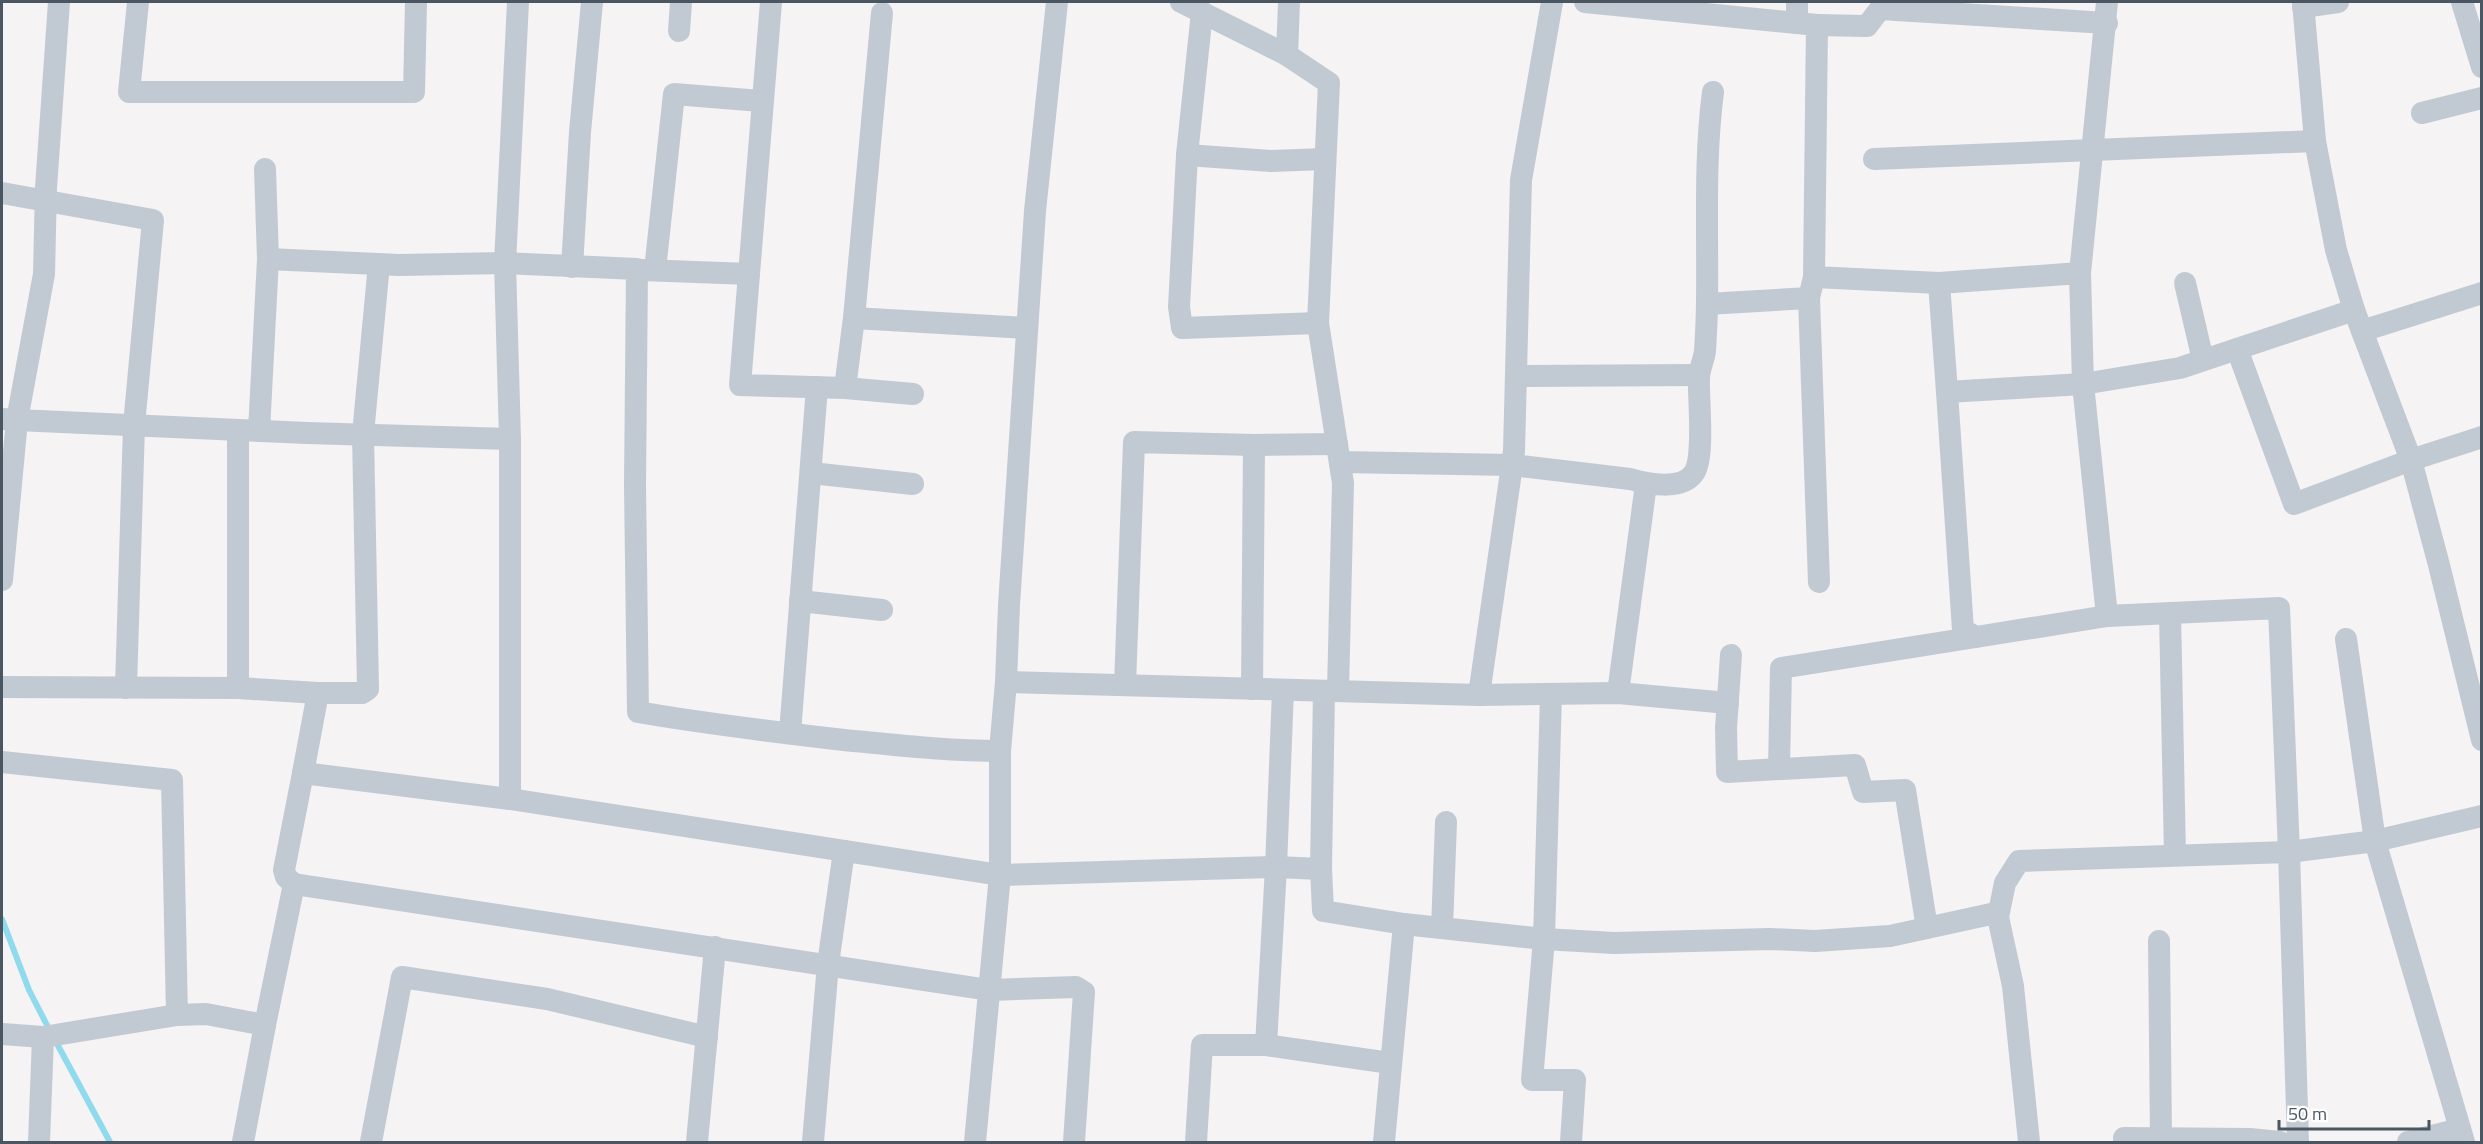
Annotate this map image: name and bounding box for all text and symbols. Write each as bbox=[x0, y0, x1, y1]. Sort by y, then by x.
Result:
scale bar bbox=[2279, 1093, 2429, 1131]
text: 50 m bbox=[2288, 1100, 2327, 1127]

